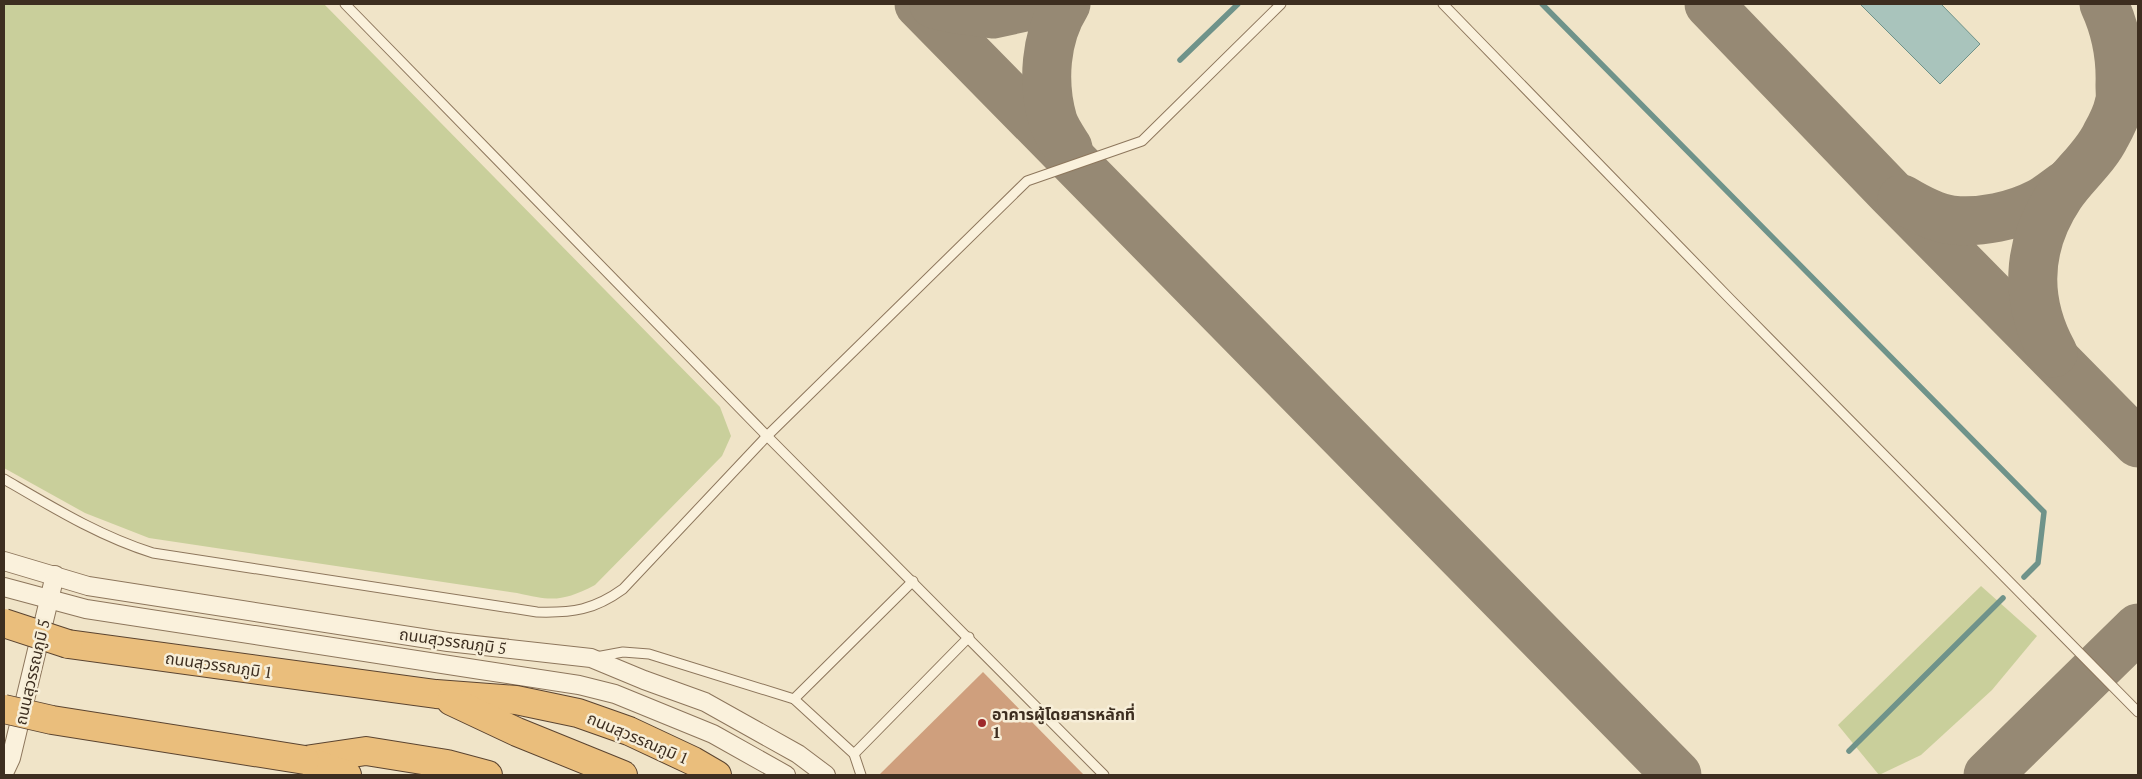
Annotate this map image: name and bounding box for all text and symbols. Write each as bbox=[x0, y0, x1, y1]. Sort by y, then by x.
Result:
street label: ถนนสุวรรณภูมิ 5 bbox=[9, 617, 55, 727]
street label: ถนนสุวรรณภูมิ 5 bbox=[398, 623, 508, 659]
street label: ถนนสุวรรณภูมิ 1 bbox=[164, 647, 274, 683]
place label: อาคารผู้โดยสารหลักที่ 1 bbox=[992, 703, 1135, 743]
street label: ถนนสุวรรณภูมิ 1 bbox=[584, 707, 692, 769]
marker: อาคารผู้โดยสารหลักที่ 1 bbox=[976, 717, 988, 729]

